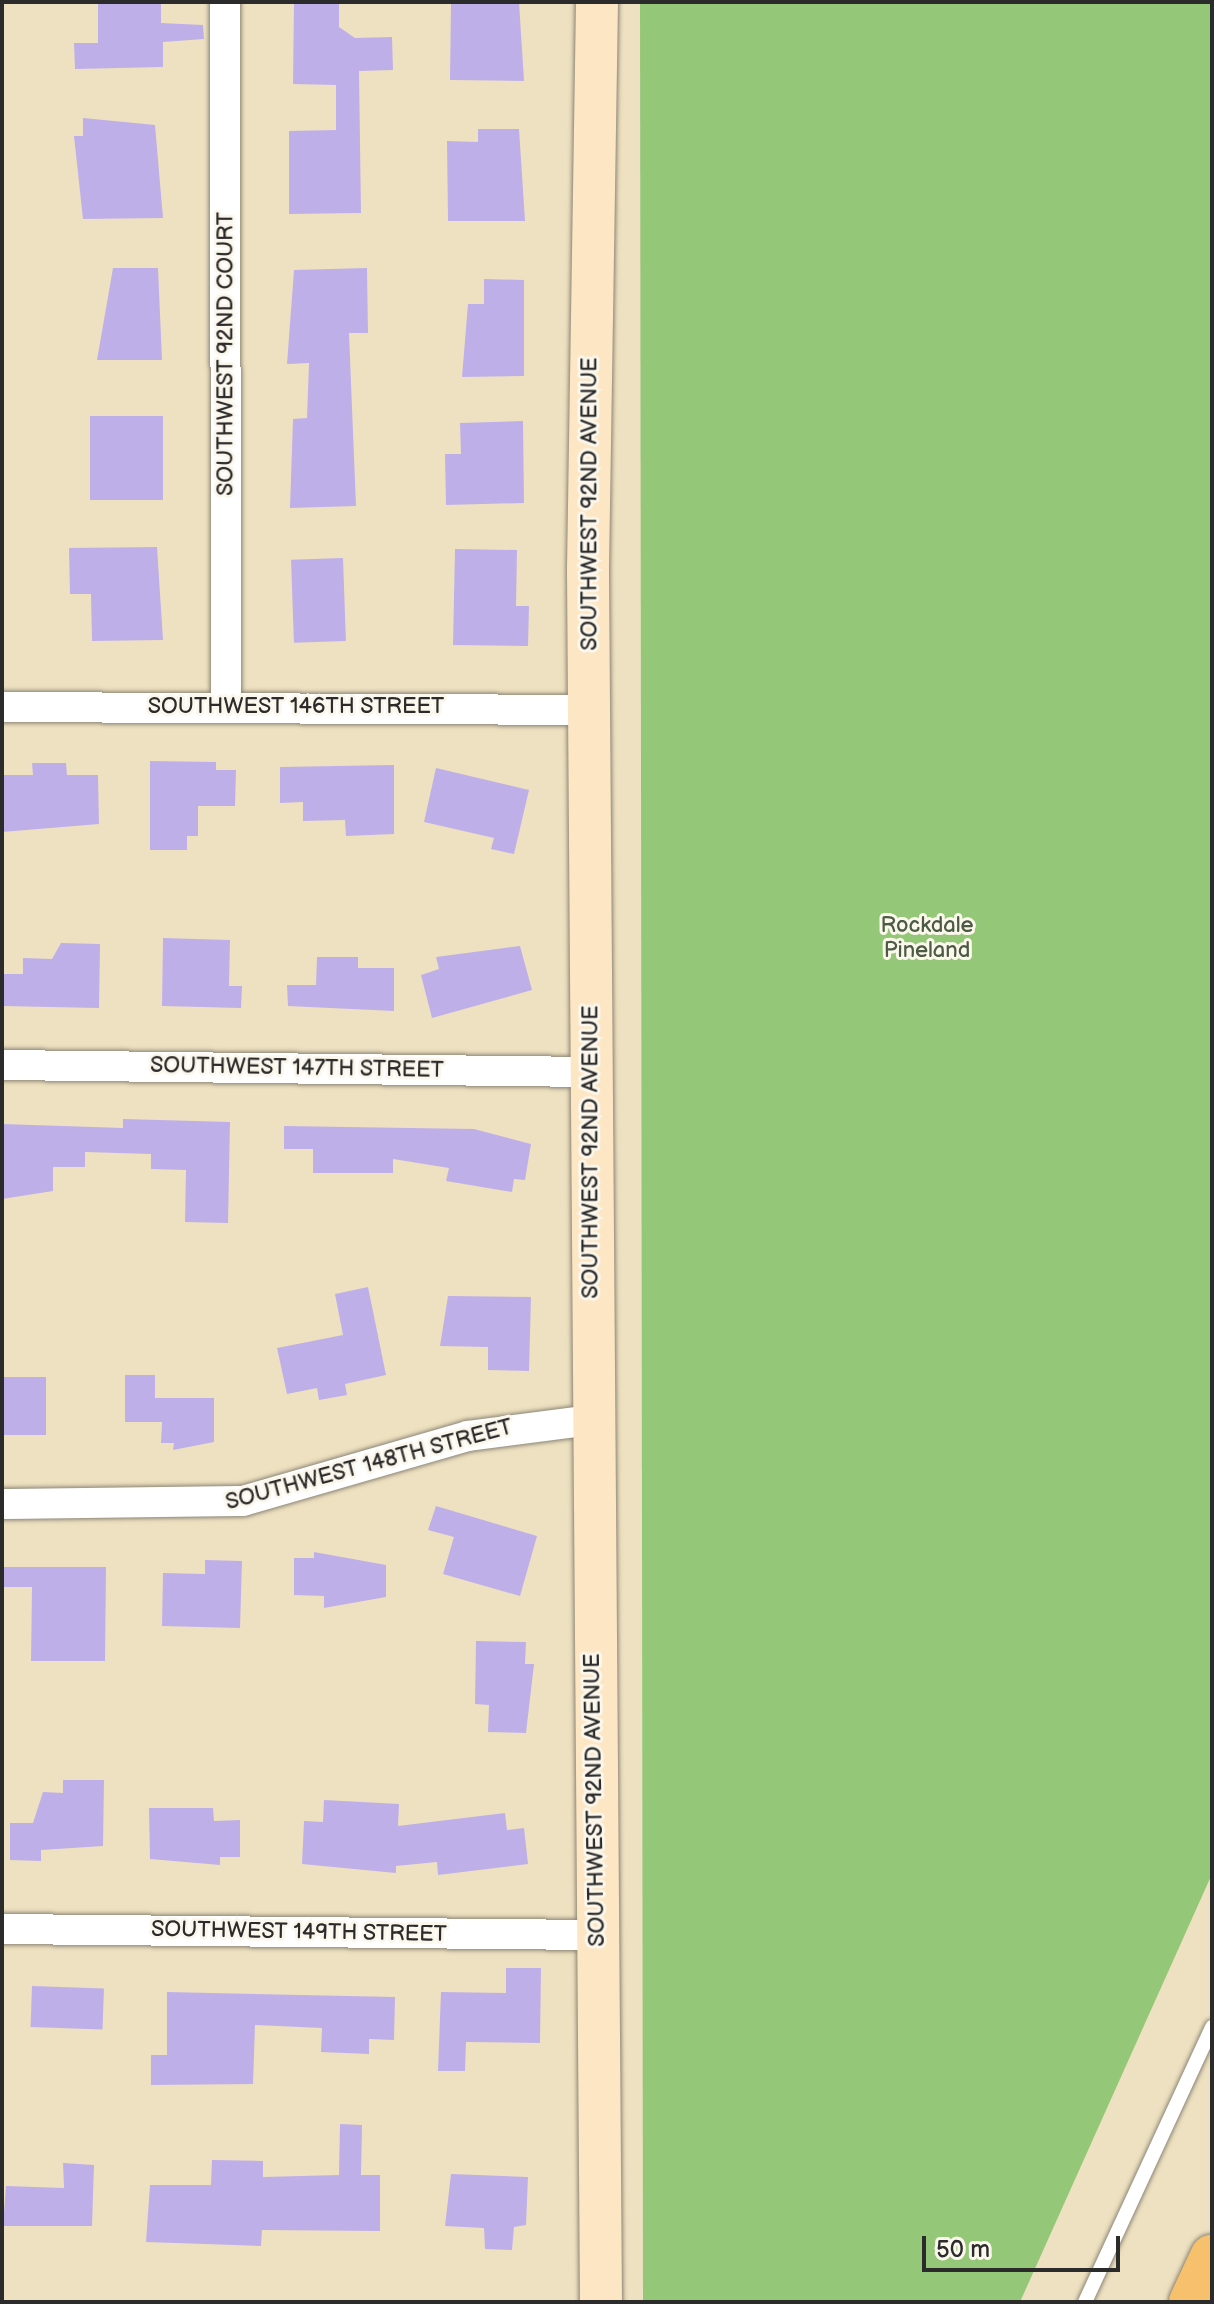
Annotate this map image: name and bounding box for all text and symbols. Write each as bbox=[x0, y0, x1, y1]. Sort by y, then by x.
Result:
street label: SOUTHWEST 92ND COURT bbox=[213, 212, 239, 496]
street label: SOUTHWEST 92ND AVENUE bbox=[577, 357, 603, 651]
street label: SOUTHWEST 146TH STREET bbox=[148, 694, 444, 720]
park label: Rockdale Pineland bbox=[880, 912, 974, 964]
street label: SOUTHWEST 92ND AVENUE bbox=[578, 1005, 604, 1299]
street label: SOUTHWEST 147TH STREET bbox=[150, 1052, 444, 1084]
street label: SOUTHWEST 148TH STREET bbox=[222, 1414, 516, 1516]
street label: SOUTHWEST 92ND AVENUE bbox=[579, 1653, 611, 1947]
street label: SOUTHWEST 149TH STREET bbox=[151, 1916, 447, 1948]
scale bar bbox=[926, 2220, 1124, 2270]
text: 50 m bbox=[936, 2235, 990, 2264]

